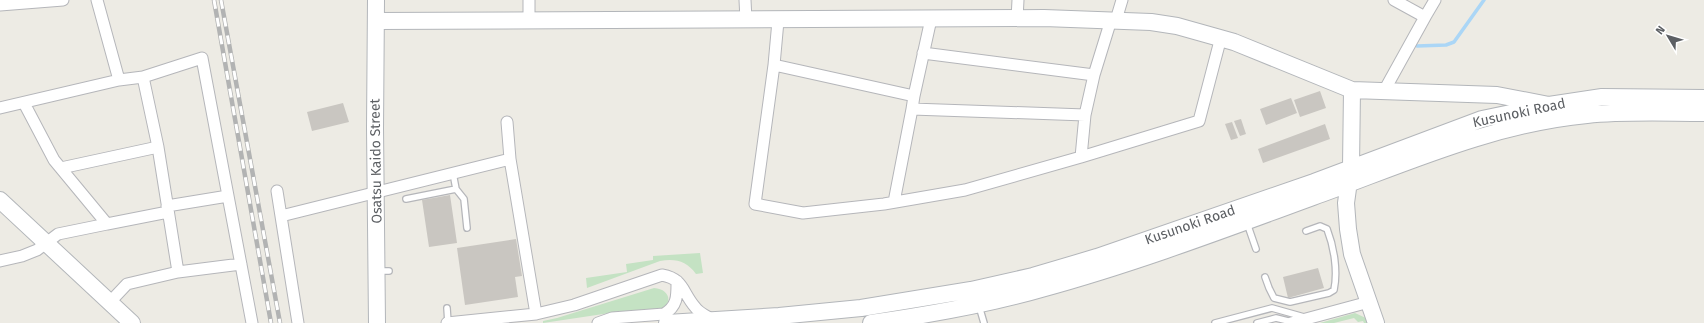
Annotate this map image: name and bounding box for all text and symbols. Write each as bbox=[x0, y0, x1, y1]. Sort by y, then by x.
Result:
north arrow bbox=[1648, 16, 1688, 56]
text: N bbox=[1653, 23, 1668, 37]
street label: Kusunoki Road bbox=[1471, 95, 1567, 131]
street label: Osatsu Kaido Street bbox=[366, 97, 386, 224]
street label: Kusunoki Road bbox=[1143, 202, 1237, 248]

